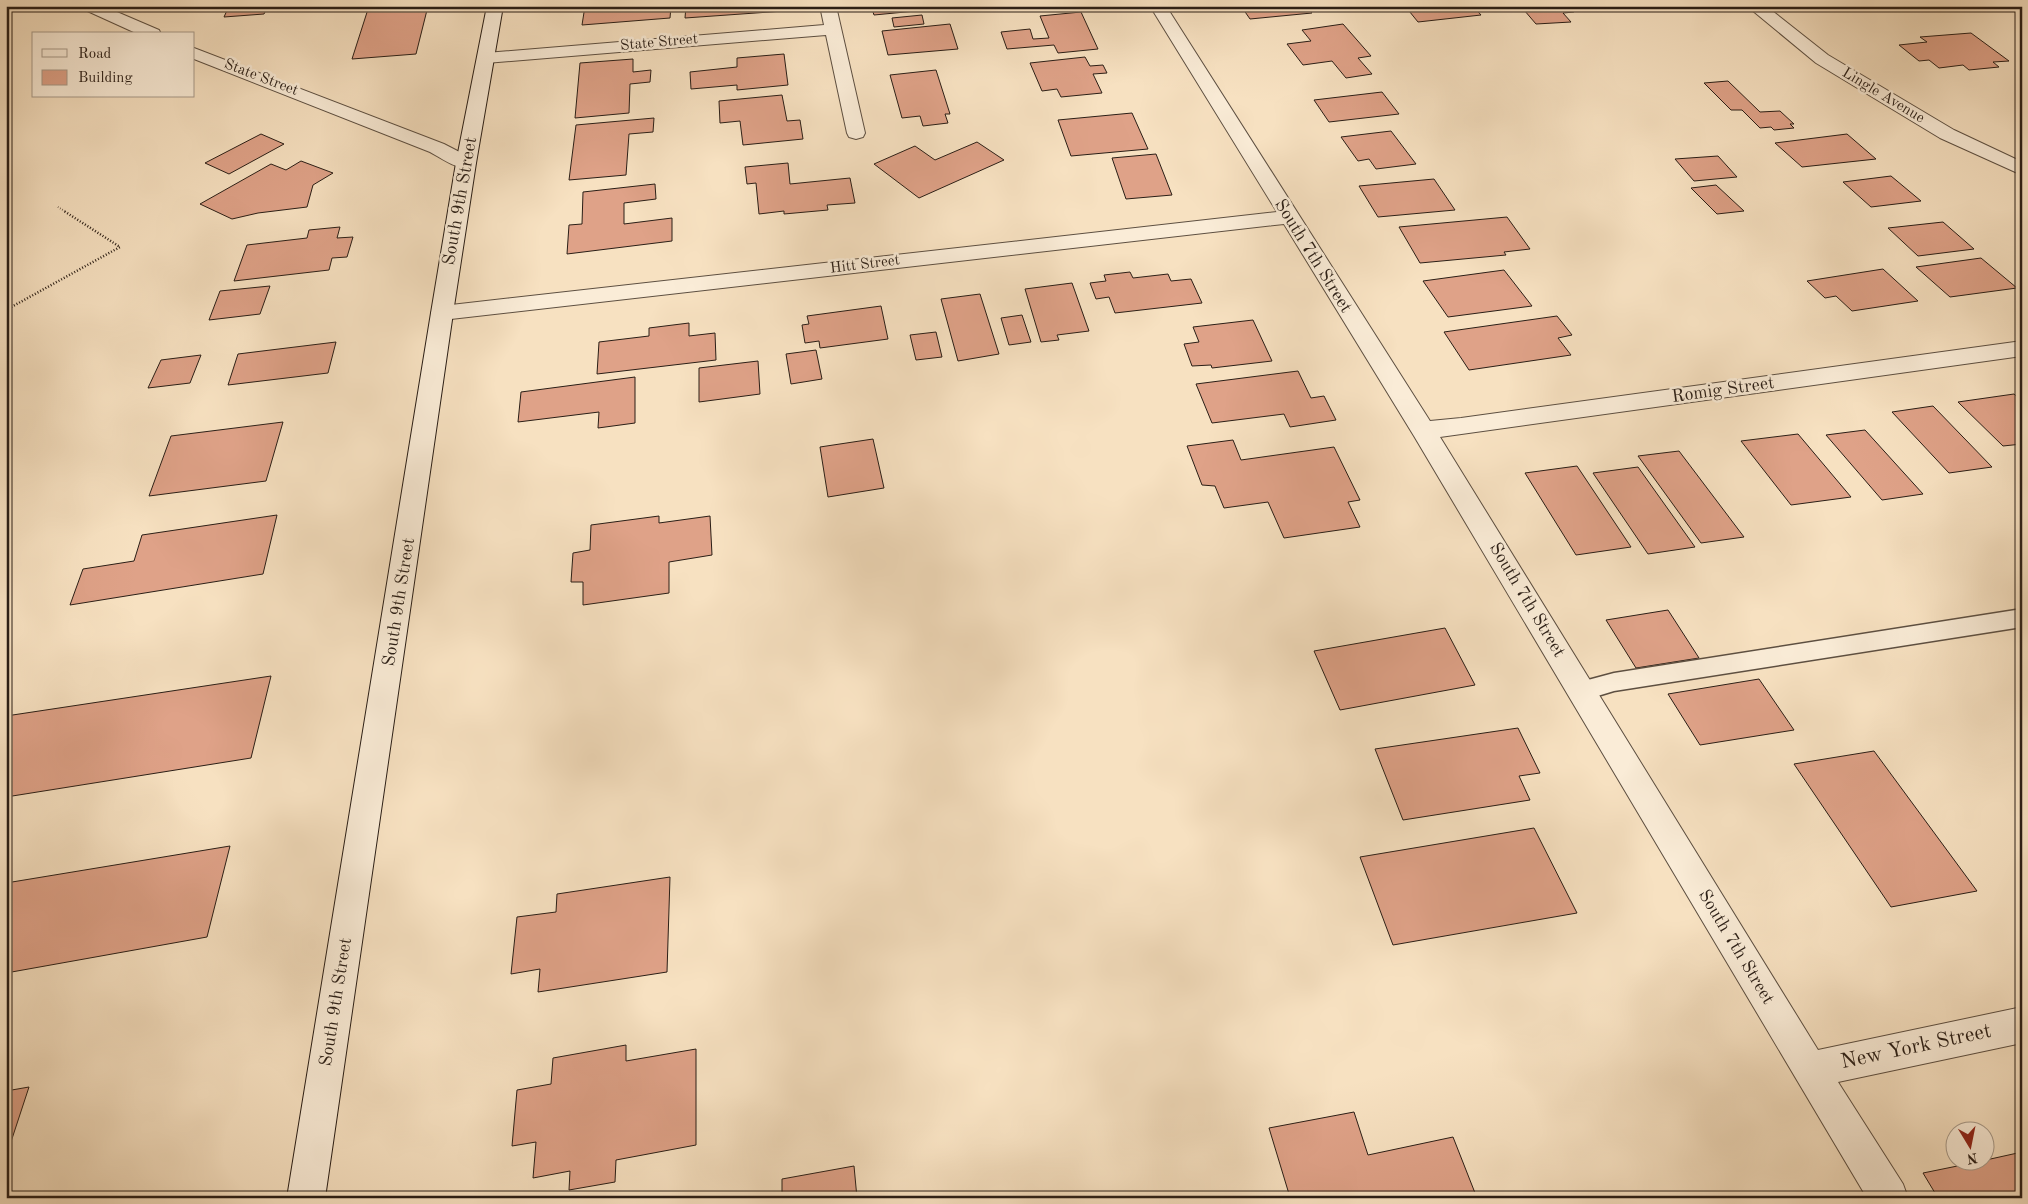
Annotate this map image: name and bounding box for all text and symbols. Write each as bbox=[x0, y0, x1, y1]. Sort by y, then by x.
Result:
legend bbox=[32, 32, 195, 98]
street label: State Street bbox=[619, 32, 699, 54]
text: Road bbox=[78, 47, 112, 62]
street label: State Street bbox=[222, 57, 300, 99]
street label: Lingle Avenue bbox=[1839, 66, 1927, 126]
text: Building bbox=[78, 71, 133, 86]
street label: South 9th Street bbox=[440, 135, 480, 267]
street label: South 7th Street bbox=[1271, 196, 1355, 316]
street label: Hitt Street bbox=[829, 253, 901, 277]
street label: Romig Street bbox=[1671, 374, 1775, 406]
street label: South 9th Street bbox=[380, 536, 418, 668]
street label: South 7th Street bbox=[1486, 540, 1568, 660]
street label: South 7th Street bbox=[1695, 887, 1777, 1007]
street label: South 9th Street bbox=[317, 936, 355, 1068]
street label: New York Street bbox=[1839, 1021, 1993, 1073]
north arrow bbox=[1946, 1122, 1996, 1172]
text: N bbox=[1965, 1150, 1979, 1166]

